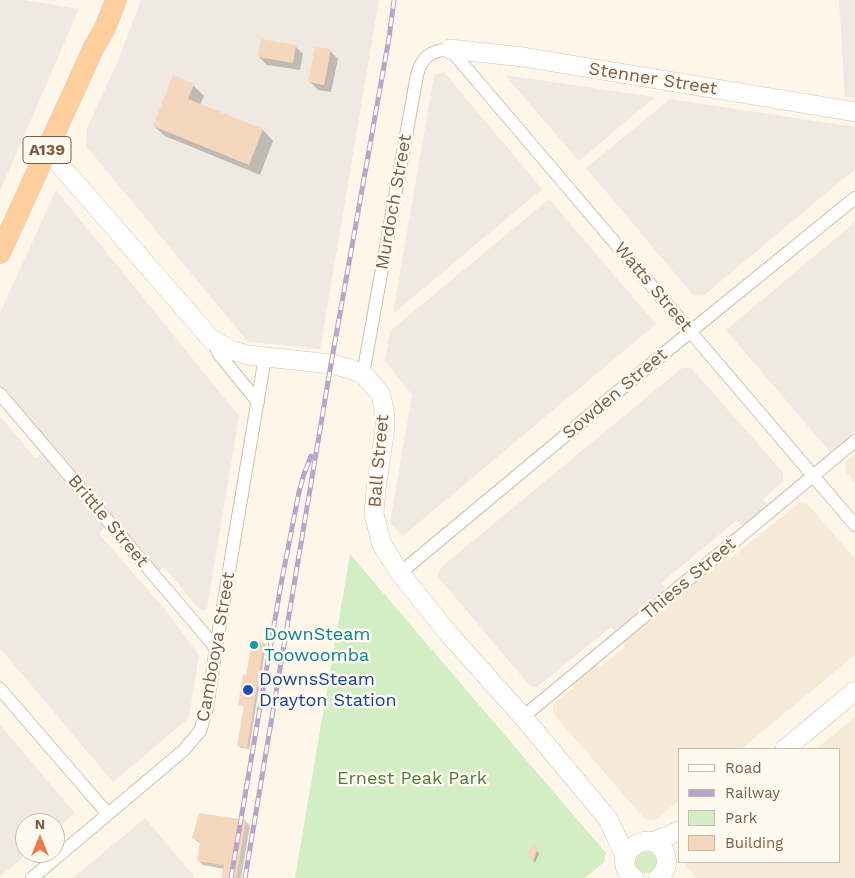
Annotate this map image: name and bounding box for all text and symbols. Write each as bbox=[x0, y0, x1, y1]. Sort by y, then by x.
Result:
street label: Stenner Street bbox=[587, 58, 719, 100]
street label: Murdoch Street bbox=[371, 133, 417, 271]
road number: A139 bbox=[23, 136, 71, 164]
street label: Watts Street bbox=[609, 238, 697, 336]
street label: Sowden Street bbox=[558, 344, 672, 444]
street label: Ball Street bbox=[364, 414, 394, 508]
street label: Brittle Street bbox=[63, 470, 153, 572]
street label: Thiess Street bbox=[638, 533, 740, 625]
street label: Cambooya Street bbox=[192, 570, 240, 724]
place label: DownSteam Toowoomba bbox=[264, 624, 370, 666]
marker: DownSteam Toowoomba bbox=[248, 639, 260, 651]
place label: DownsSteam Drayton Station bbox=[259, 669, 397, 712]
marker: DownsSteam Drayton Station bbox=[241, 683, 255, 697]
legend bbox=[678, 748, 840, 863]
text: Road bbox=[725, 759, 762, 777]
park label: Ernest Peak Park bbox=[337, 768, 487, 790]
text: Railway bbox=[725, 784, 780, 802]
text: Park bbox=[725, 809, 757, 827]
north arrow bbox=[15, 813, 65, 863]
text: N bbox=[35, 816, 45, 832]
text: Building bbox=[725, 834, 783, 852]

